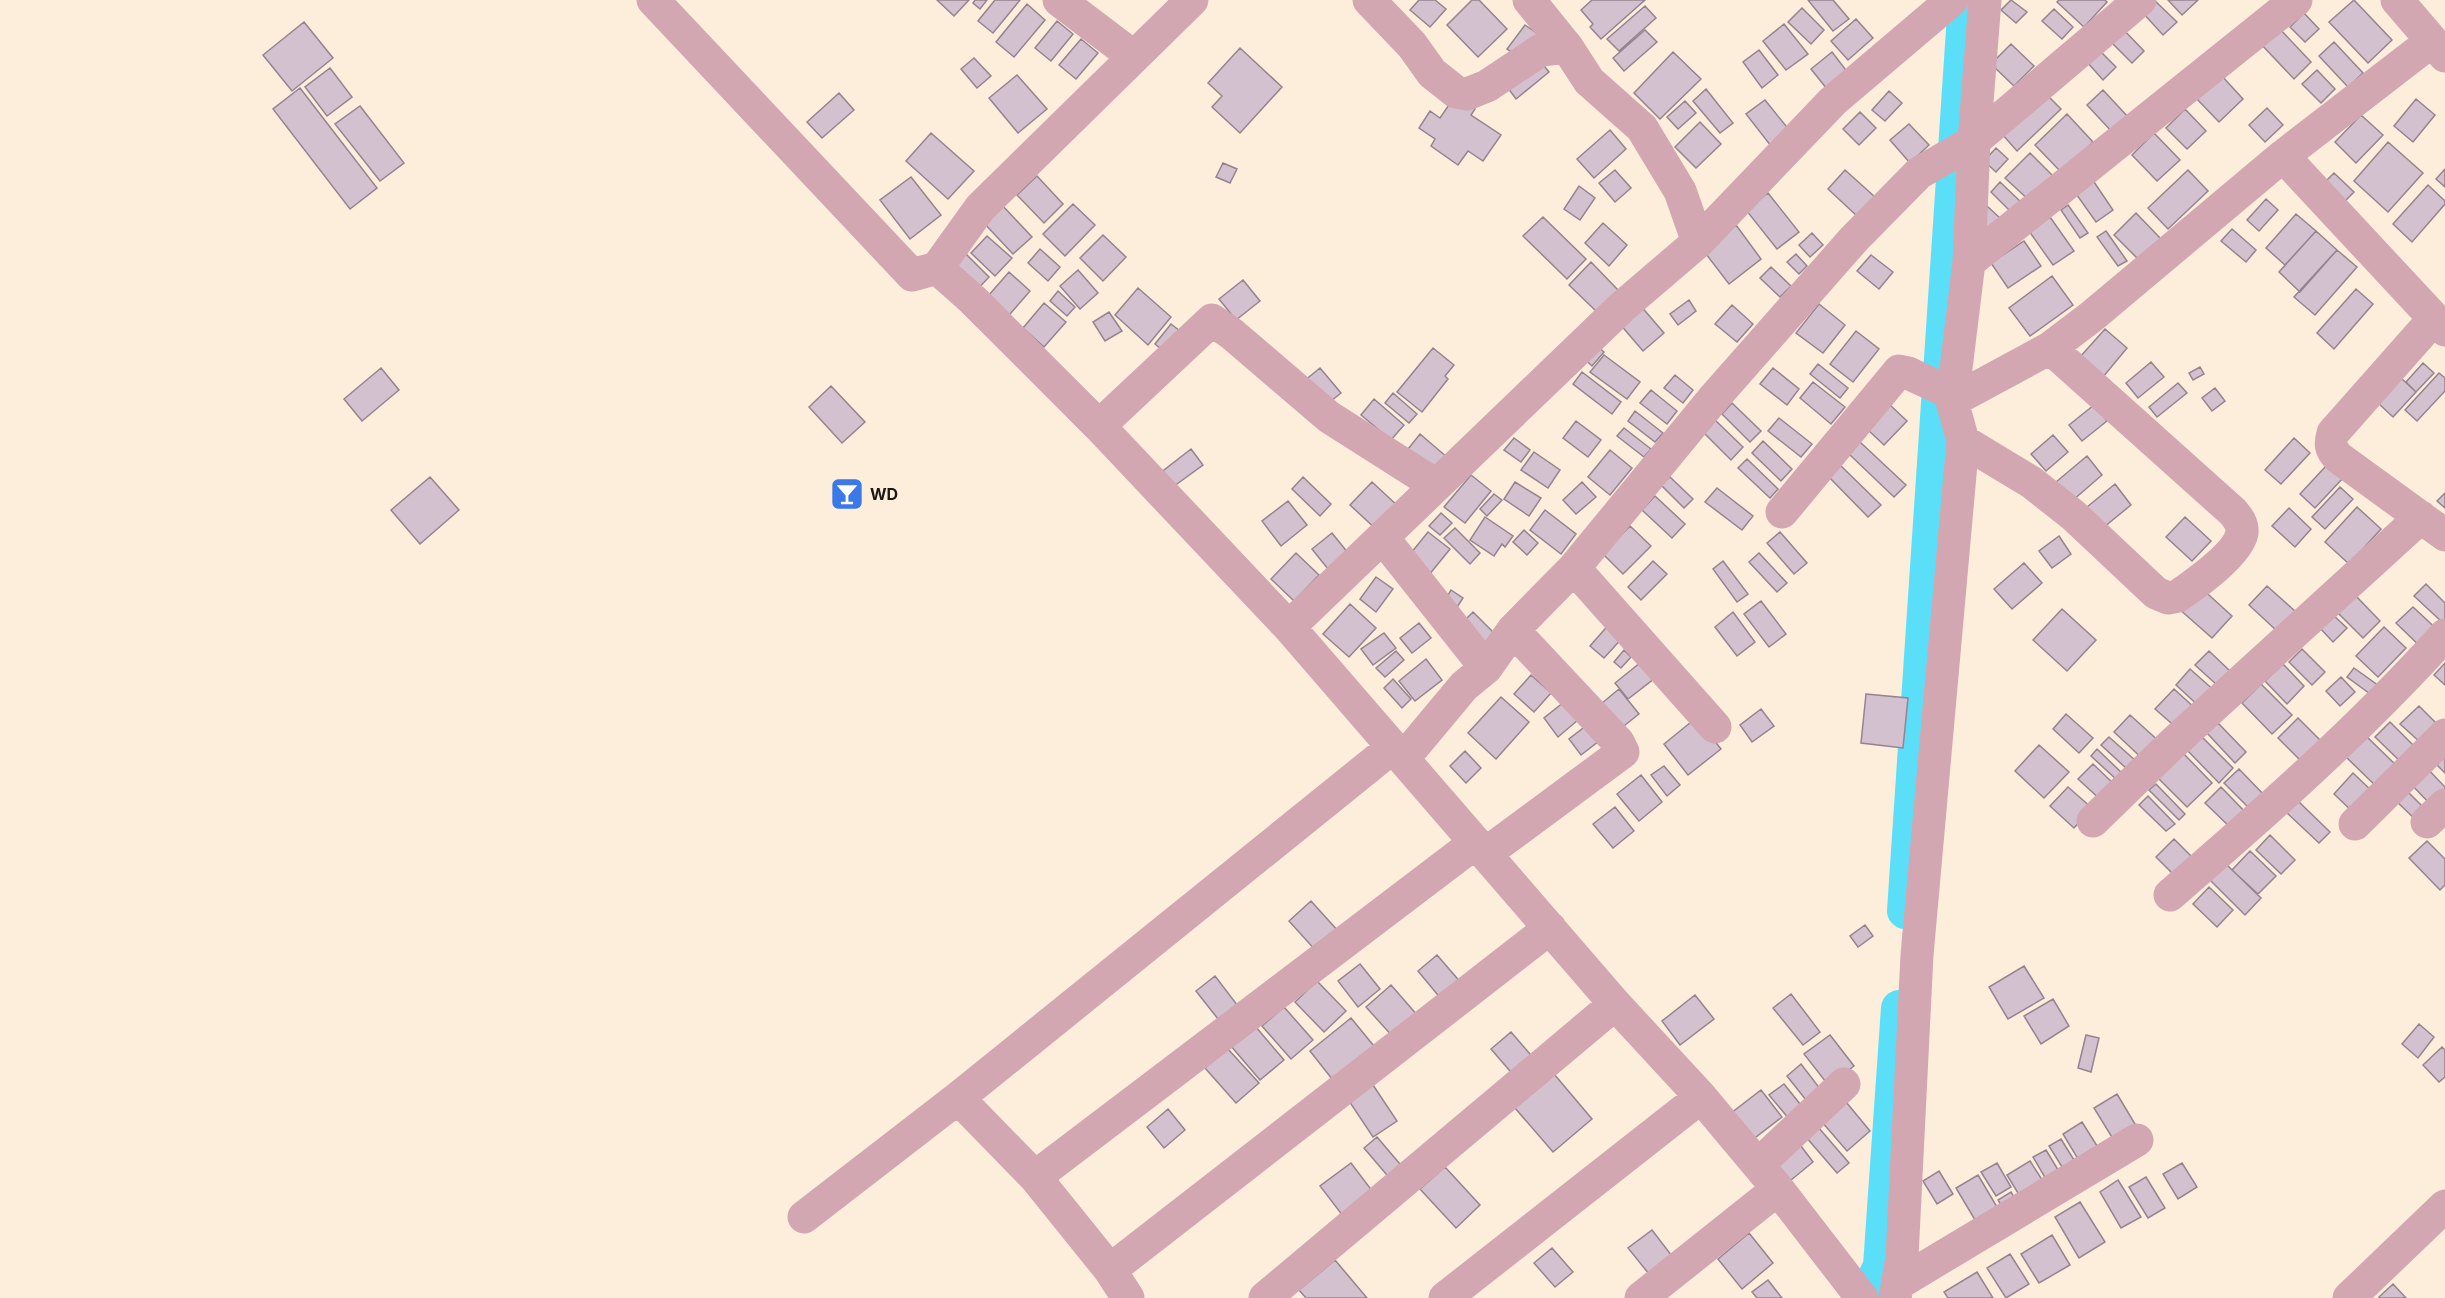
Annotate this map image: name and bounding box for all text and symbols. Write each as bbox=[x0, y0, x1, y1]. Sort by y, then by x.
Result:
bar icon: WD bbox=[829, 476, 865, 512]
place label: WD bbox=[870, 484, 898, 504]

